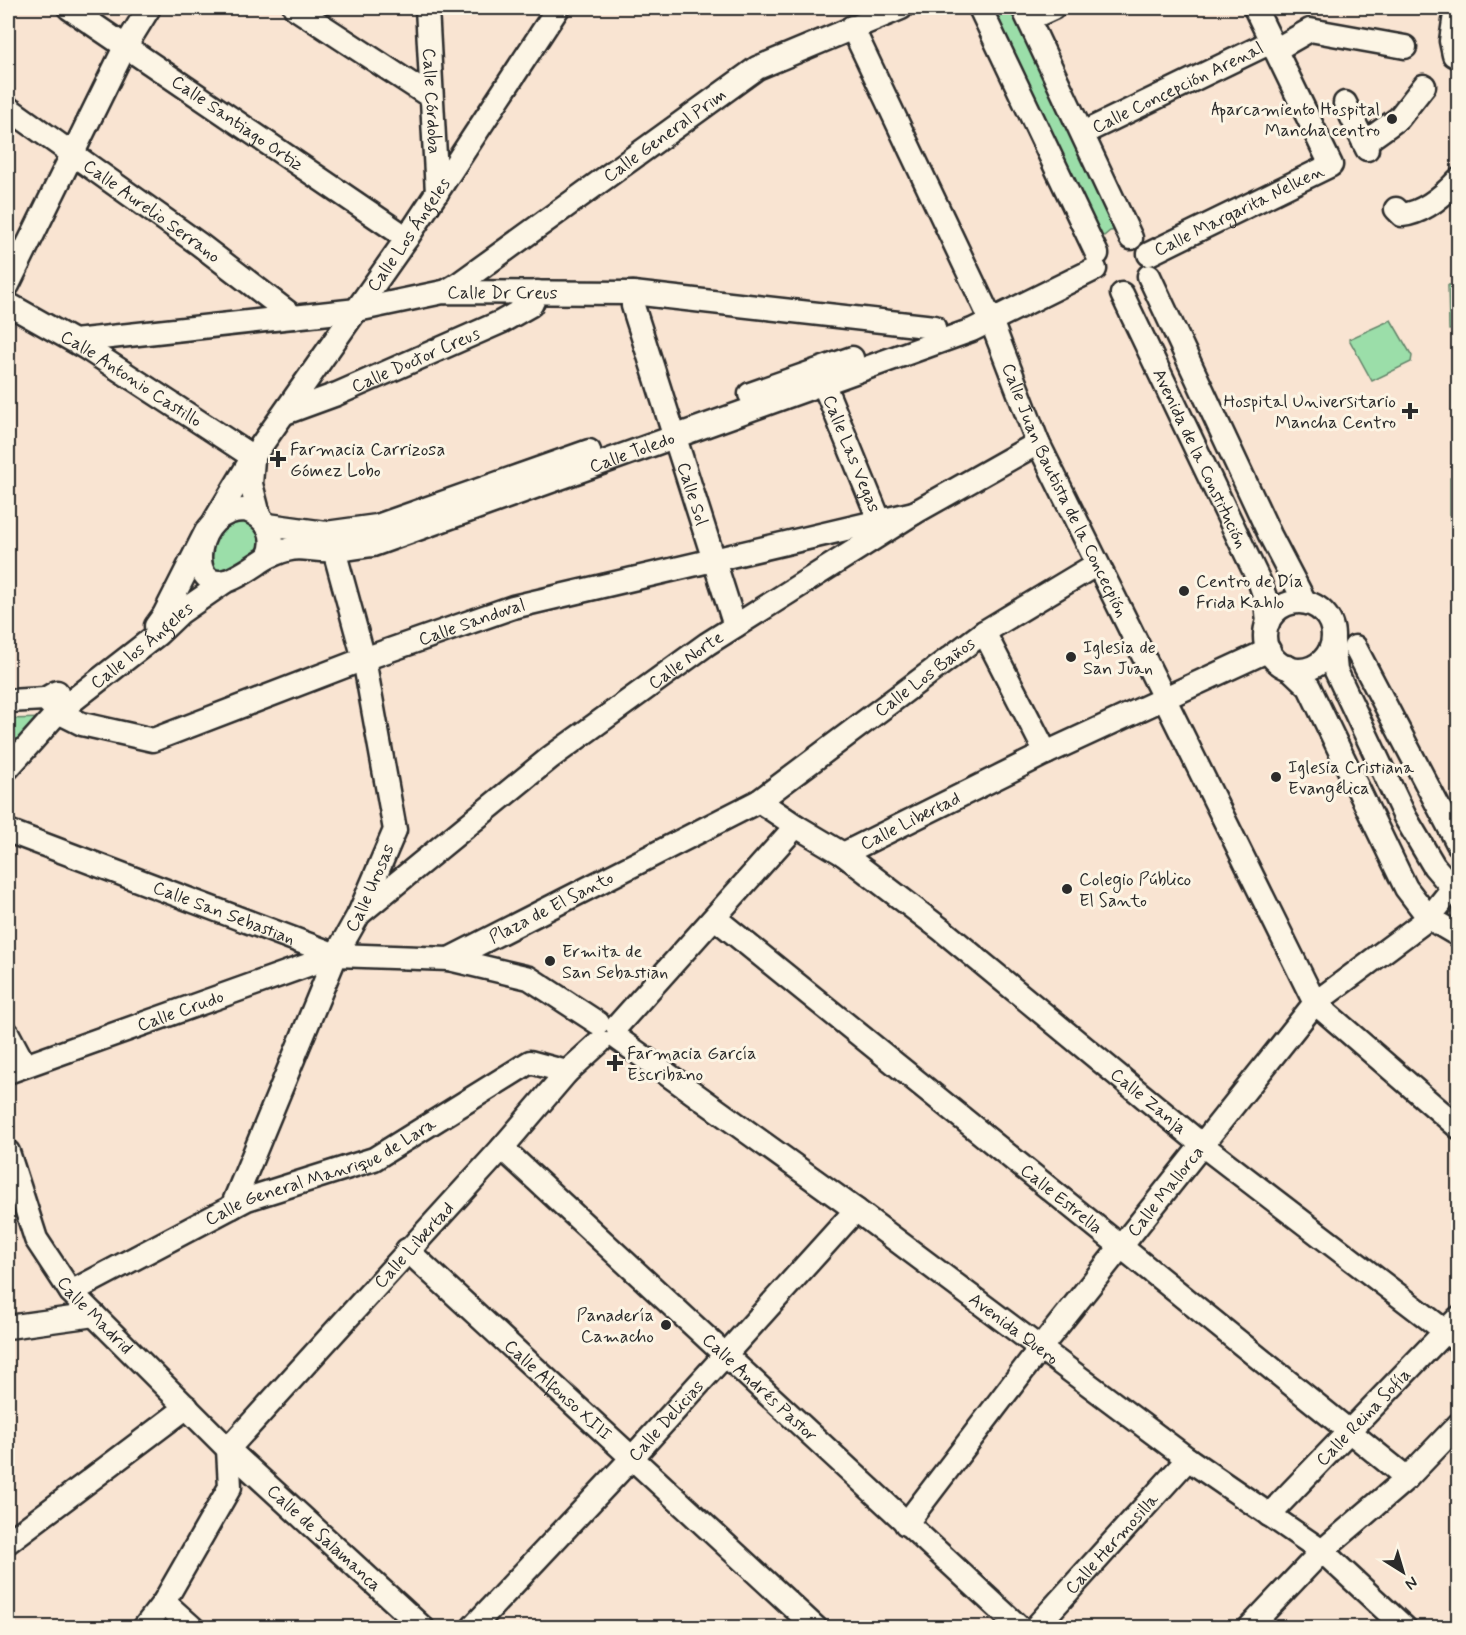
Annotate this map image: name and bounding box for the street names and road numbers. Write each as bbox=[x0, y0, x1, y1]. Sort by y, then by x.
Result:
street label: Calle Concepción Arenal bbox=[1088, 37, 1268, 140]
street label: Calle Córdoba bbox=[416, 47, 446, 155]
street label: Calle Santiago Ortiz bbox=[166, 70, 308, 177]
street label: Calle General Prim bbox=[599, 83, 731, 188]
street label: Calle Aurelio Serrano bbox=[78, 154, 225, 269]
street label: Calle Margarita Nelken bbox=[1150, 159, 1328, 263]
street label: Calle Los Ángeles bbox=[362, 173, 456, 297]
street label: Calle Dr Creus bbox=[447, 281, 558, 306]
street label: Calle Doctor Creus bbox=[348, 322, 484, 399]
street label: Calle Antonio Castillo bbox=[56, 325, 206, 433]
street label: Calle Juan Bautista de la Concecpión bbox=[995, 360, 1133, 622]
street label: Avenida de la Constitución bbox=[1146, 365, 1253, 552]
street label: Calle Las Vegas bbox=[816, 392, 886, 516]
street label: Calle Toledo bbox=[586, 427, 678, 479]
street label: Calle Sol bbox=[671, 459, 713, 529]
street label: Calle Sandoval bbox=[415, 594, 528, 652]
street label: Calle los Ángeles bbox=[86, 597, 198, 695]
street label: Calle Norte bbox=[644, 626, 728, 696]
street label: Calle Los Baños bbox=[870, 632, 980, 723]
street label: Calle Libertad bbox=[856, 787, 965, 857]
street label: Calle Urosas bbox=[340, 840, 401, 937]
street label: Plaza de El Santo bbox=[485, 866, 618, 950]
street label: Calle San Sebastian bbox=[149, 876, 298, 951]
street label: Calle Crudo bbox=[134, 985, 227, 1038]
street label: Calle Zanja bbox=[1105, 1063, 1191, 1140]
street label: Calle General Manrique de Lara bbox=[201, 1112, 441, 1232]
street label: Calle Mallorca bbox=[1122, 1141, 1210, 1242]
street label: Calle Estrella bbox=[1015, 1159, 1107, 1240]
street label: Calle Libertad bbox=[369, 1197, 460, 1294]
street label: Calle Madrid bbox=[51, 1272, 138, 1360]
street label: Avenida Quero bbox=[964, 1288, 1063, 1371]
street label: Calle Andrés Pastor bbox=[697, 1328, 823, 1448]
street label: Calle Alfonso XIII bbox=[498, 1335, 617, 1446]
street label: Calle Reina Sofía bbox=[1311, 1363, 1417, 1472]
street label: Calle Delicias bbox=[623, 1375, 710, 1467]
street label: Calle de Salamanca bbox=[261, 1480, 386, 1597]
street label: Calle Hermosilla bbox=[1060, 1488, 1165, 1600]

